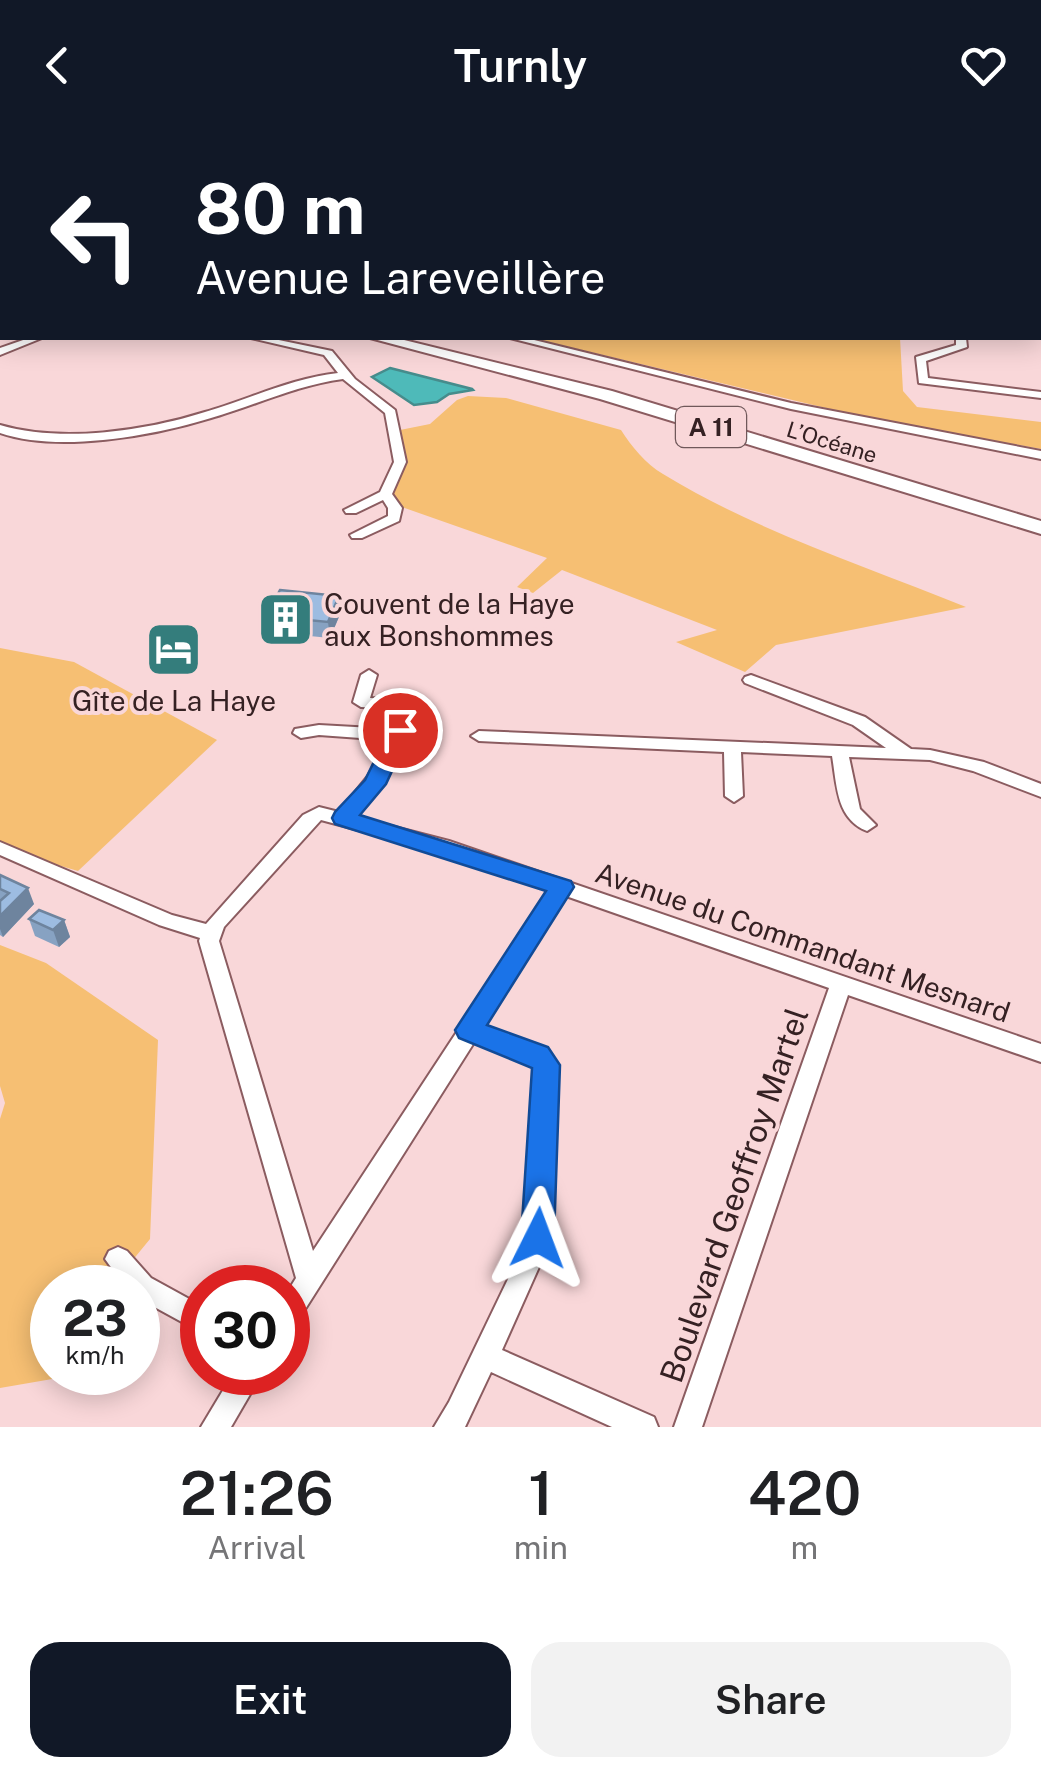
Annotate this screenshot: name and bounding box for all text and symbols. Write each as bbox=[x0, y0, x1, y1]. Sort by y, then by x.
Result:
icon: back bbox=[30, 38, 85, 93]
icon: heart bbox=[956, 38, 1011, 93]
text: Turnly bbox=[454, 39, 587, 92]
text: 80 m bbox=[195, 167, 365, 250]
icon: left bbox=[30, 170, 160, 300]
text: Avenue Lareveillère bbox=[195, 251, 605, 304]
road number: A 11 bbox=[676, 407, 746, 447]
street label: L’Océane bbox=[784, 416, 880, 468]
place label: Couvent de la Haye aux Bonshommes bbox=[324, 587, 575, 652]
building icon: Couvent de la Haye aux Bonshommes bbox=[255, 589, 315, 649]
hotel icon: Gîte de La Haye bbox=[144, 619, 204, 679]
place label: Gîte de La Haye bbox=[72, 684, 276, 717]
pin bbox=[358, 688, 443, 773]
icon: arrive bbox=[373, 703, 428, 758]
street label: Avenue du Commandant Mesnard bbox=[591, 855, 1015, 1029]
street label: Boulevard Geoffroy Martel bbox=[652, 1003, 816, 1387]
position arrow bbox=[486, 1186, 590, 1290]
speed limit sign: 30 bbox=[180, 1265, 310, 1395]
text: 23 bbox=[62, 1288, 128, 1347]
text: km/h bbox=[66, 1340, 124, 1370]
text: 21:26 bbox=[180, 1458, 334, 1529]
text: 1 bbox=[528, 1458, 553, 1529]
text: 420 bbox=[748, 1458, 861, 1529]
text: Arrival bbox=[207, 1529, 306, 1566]
text: min bbox=[514, 1529, 568, 1566]
text: m bbox=[791, 1529, 818, 1566]
button: Exit bbox=[30, 1642, 511, 1757]
button: Share bbox=[531, 1642, 1011, 1757]

